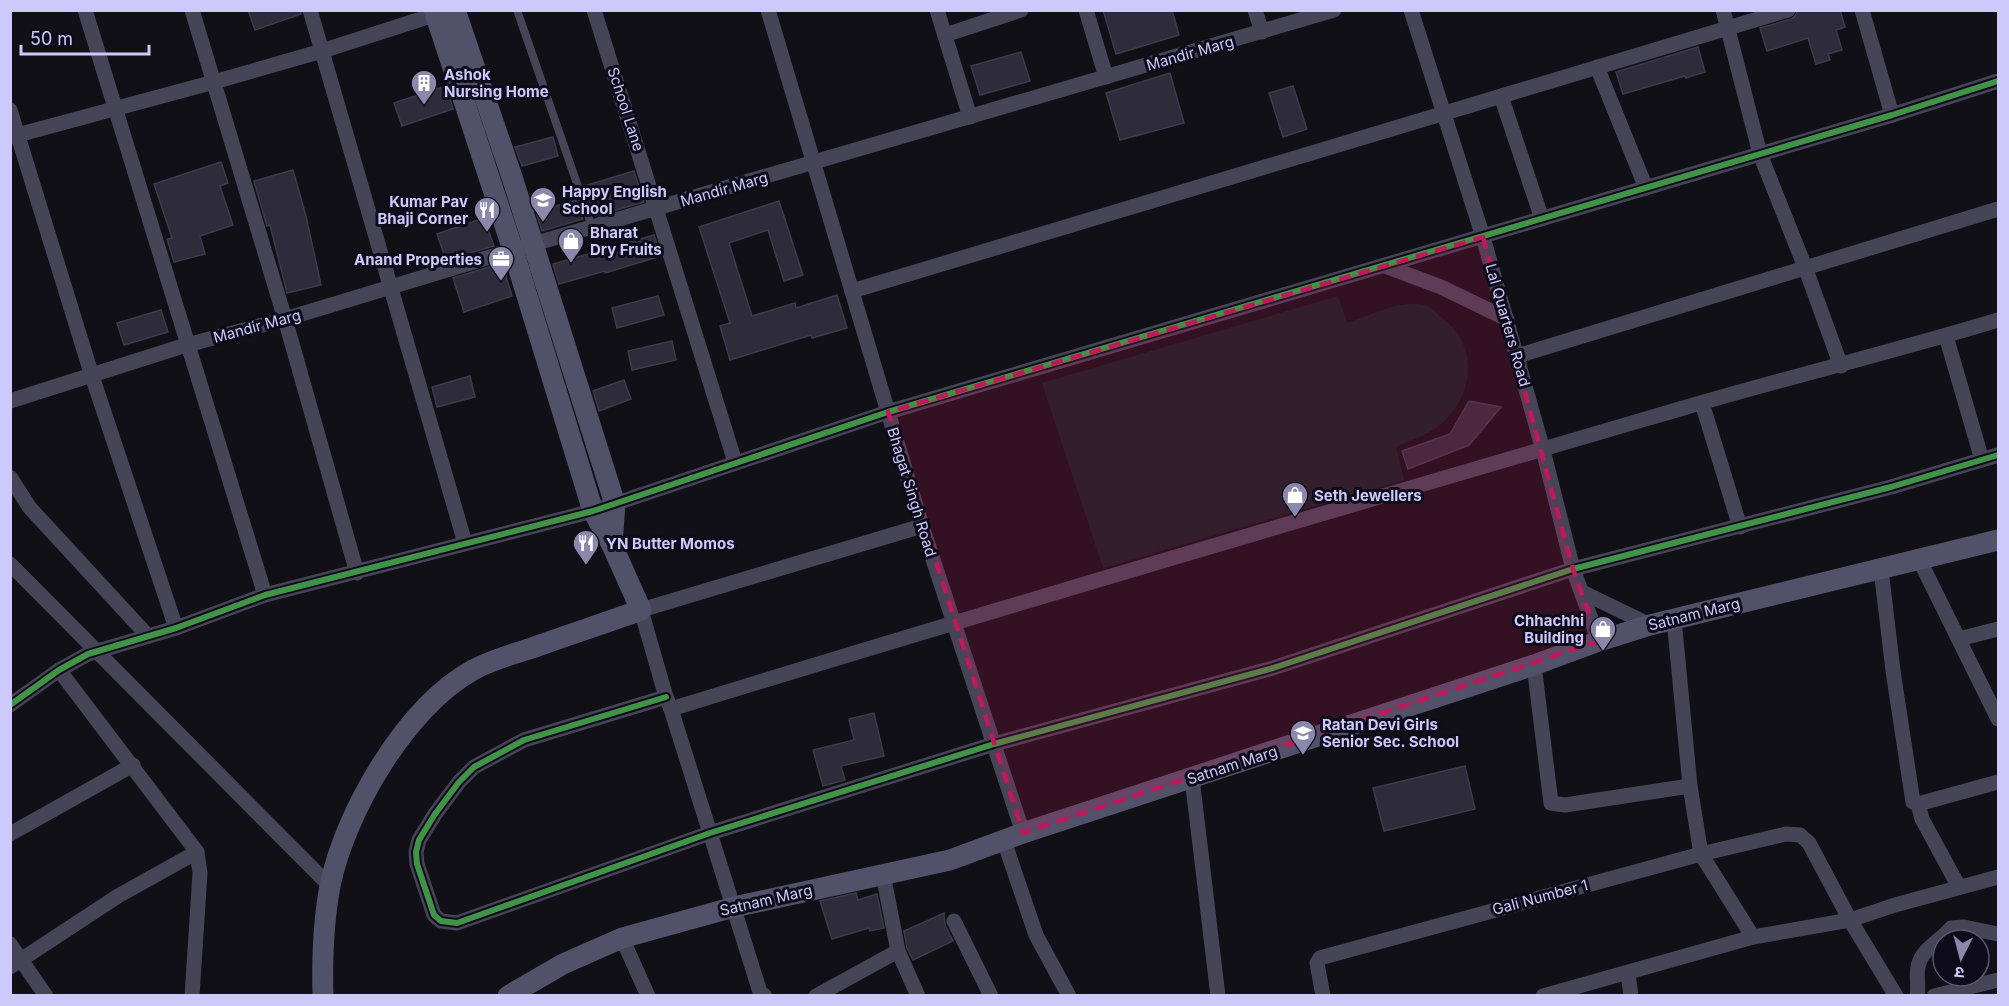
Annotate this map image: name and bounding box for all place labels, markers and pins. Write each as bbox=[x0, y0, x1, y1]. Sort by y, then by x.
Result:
place label: Ashok Nursing Home bbox=[444, 65, 549, 101]
building icon: Ashok Nursing Home bbox=[409, 68, 439, 106]
place label: Happy English School bbox=[562, 182, 667, 218]
school or university icon: Happy English School bbox=[528, 185, 558, 223]
place label: Kumar Pav Bhaji Corner bbox=[377, 192, 468, 228]
restaurant icon: Kumar Pav Bhaji Corner bbox=[472, 195, 502, 233]
place label: Bharat Dry Fruits bbox=[590, 223, 662, 259]
shop icon: Bharat Dry Fruits bbox=[556, 226, 586, 264]
office icon: Anand Properties bbox=[486, 244, 516, 282]
place label: Anand Properties bbox=[354, 250, 482, 269]
shop icon: Seth Jewellers bbox=[1280, 480, 1310, 518]
place label: Seth Jewellers bbox=[1314, 486, 1422, 505]
restaurant icon: YN Butter Momos bbox=[571, 528, 601, 566]
place label: YN Butter Momos bbox=[606, 534, 735, 553]
place label: Chhachhi Building bbox=[1514, 611, 1584, 647]
shop icon: Chhachhi Building bbox=[1588, 614, 1618, 652]
place label: Ratan Devi Girls Senior Sec. School bbox=[1322, 715, 1459, 751]
school or university icon: Ratan Devi Girls Senior Sec. School bbox=[1288, 718, 1318, 756]

